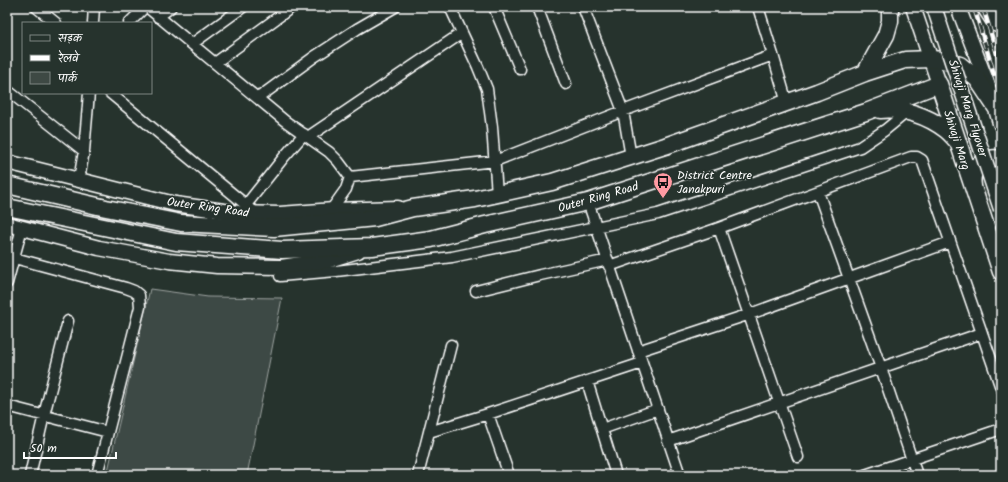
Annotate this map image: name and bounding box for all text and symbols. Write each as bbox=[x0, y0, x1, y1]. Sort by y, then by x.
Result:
legend bbox=[22, 22, 152, 94]
text: सड़क bbox=[58, 29, 84, 48]
text: रेलवे bbox=[58, 49, 81, 68]
street label: Shivaji Marg Flyover bbox=[945, 58, 991, 158]
text: पार्क bbox=[57, 69, 79, 88]
street label: Shivaji Marg bbox=[941, 108, 973, 172]
place label: District Centre Janakpuri bbox=[677, 166, 753, 199]
bus stop icon: District Centre Janakpuri bbox=[652, 171, 674, 199]
street label: Outer Ring Road bbox=[556, 177, 642, 218]
street label: Outer Ring Road bbox=[166, 192, 251, 223]
scale bar bbox=[24, 434, 116, 460]
text: 50 m bbox=[30, 439, 57, 458]

